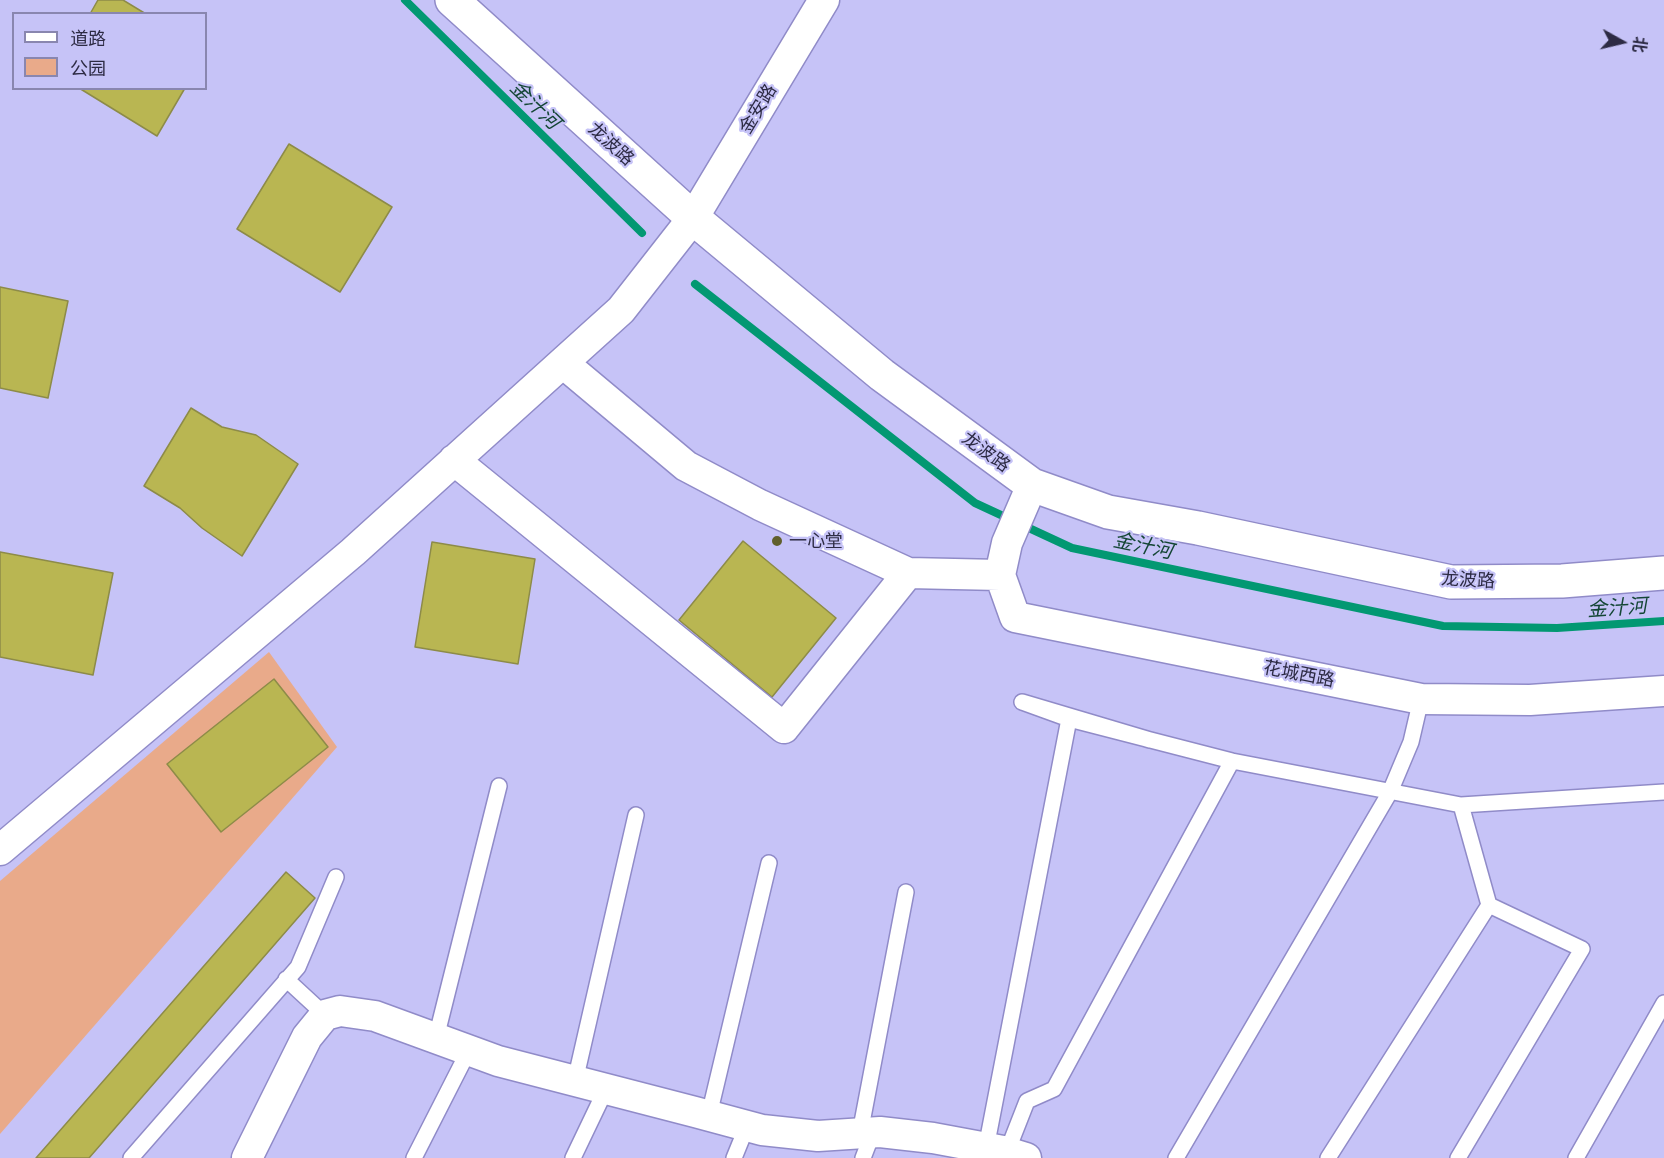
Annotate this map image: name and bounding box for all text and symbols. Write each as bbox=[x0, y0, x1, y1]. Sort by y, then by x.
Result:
legend bbox=[12, 12, 207, 90]
north arrow bbox=[1592, 12, 1652, 72]
text: 道路 bbox=[70, 28, 106, 49]
text: 北 bbox=[1630, 35, 1650, 54]
text: 公园 bbox=[70, 58, 106, 79]
water label: 金汁河 bbox=[505, 76, 565, 134]
street label: 金安路 bbox=[735, 80, 781, 138]
street label: 龙波路 bbox=[584, 118, 638, 170]
street label: 龙波路 bbox=[958, 427, 1014, 477]
water label: 金汁河 bbox=[1111, 528, 1175, 564]
place label: 一心堂 bbox=[789, 530, 843, 552]
marker: 一心堂 bbox=[770, 534, 784, 548]
street label: 龙波路 bbox=[1440, 568, 1496, 592]
water label: 金汁河 bbox=[1586, 594, 1648, 622]
street label: 花城西路 bbox=[1262, 657, 1336, 691]

